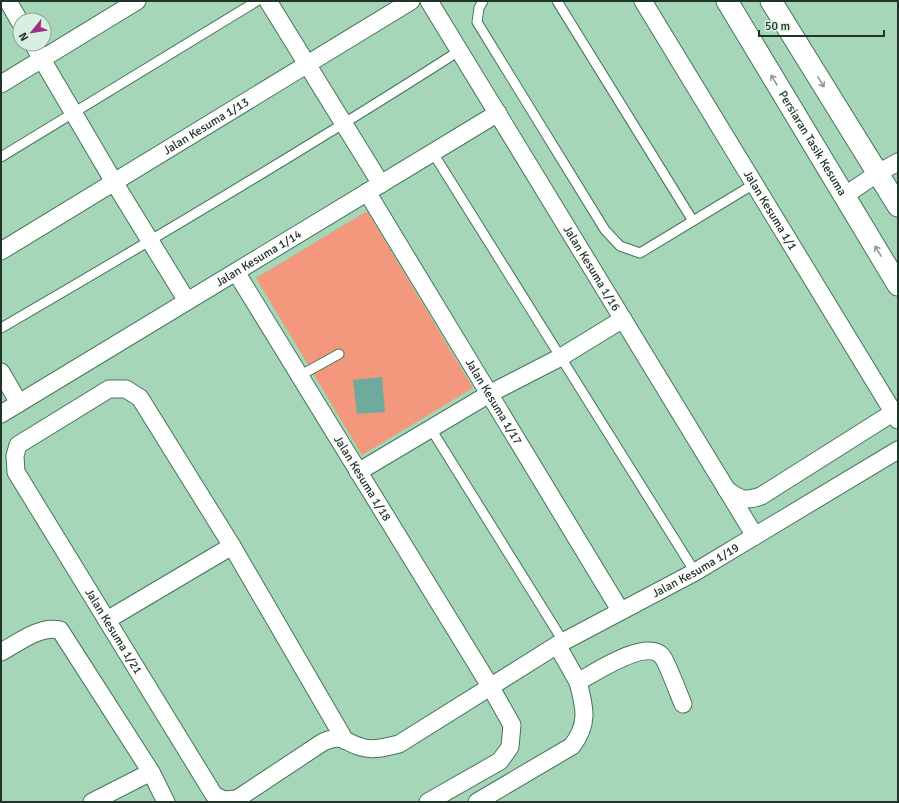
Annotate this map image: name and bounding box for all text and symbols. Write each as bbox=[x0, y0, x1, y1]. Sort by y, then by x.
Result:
north arrow bbox=[12, 12, 52, 52]
scale bar bbox=[759, 12, 884, 38]
text: 50 m bbox=[765, 19, 790, 34]
text: N bbox=[16, 30, 31, 43]
one-way arrow bbox=[770, 74, 778, 86]
one-way arrow bbox=[818, 76, 826, 88]
street label: Persiaran Tasik Kesuma bbox=[775, 88, 850, 198]
street label: Jalan Kesuma 1/13 bbox=[160, 94, 252, 158]
street label: Jalan Kesuma 1/1 bbox=[740, 167, 800, 253]
street label: Jalan Kesuma 1/16 bbox=[560, 223, 624, 314]
street label: Jalan Kesuma 1/14 bbox=[213, 226, 305, 290]
one-way arrow bbox=[873, 245, 881, 257]
street label: Jalan Kesuma 1/17 bbox=[462, 356, 526, 447]
street label: Jalan Kesuma 1/18 bbox=[331, 433, 394, 524]
street label: Jalan Kesuma 1/19 bbox=[649, 540, 742, 601]
street label: Jalan Kesuma 1/21 bbox=[82, 586, 146, 677]

